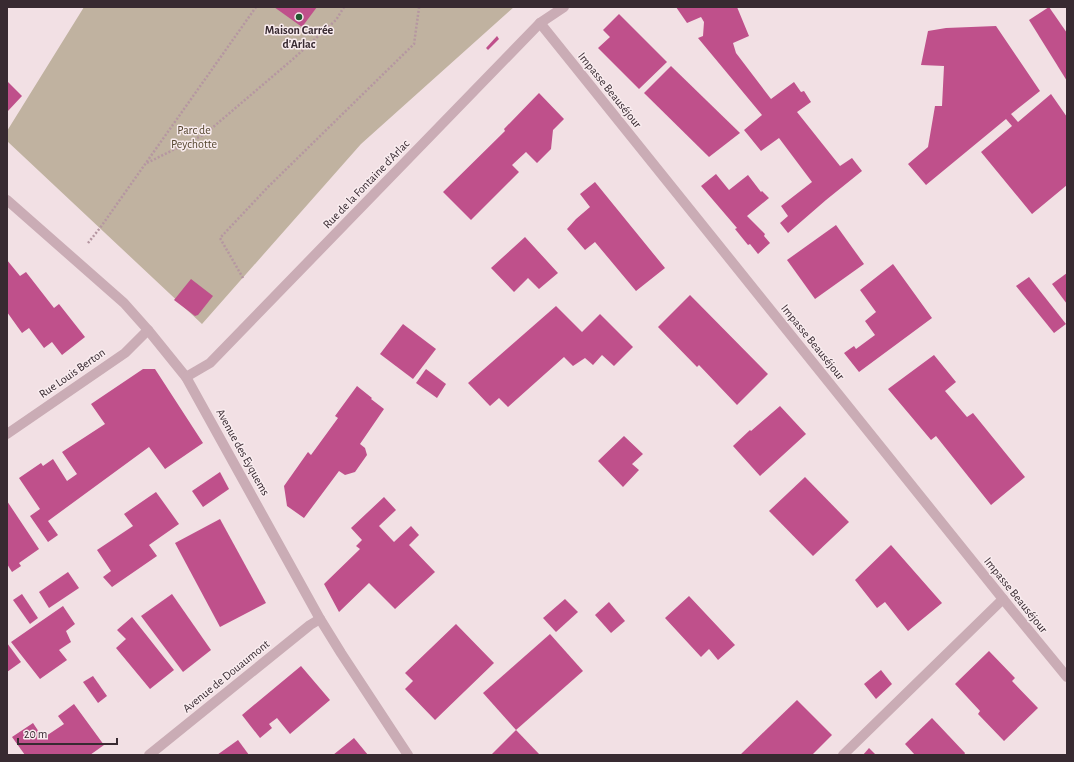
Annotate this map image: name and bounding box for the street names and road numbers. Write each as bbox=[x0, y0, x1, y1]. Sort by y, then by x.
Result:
street label: Impasse Beauséjour bbox=[575, 50, 644, 131]
street label: Rue de la Fontaine d'Arlac bbox=[321, 137, 412, 231]
street label: Impasse Beauséjour bbox=[778, 302, 847, 383]
street label: Rue Louis Berton bbox=[37, 346, 107, 400]
street label: Avenue des Eyquems bbox=[213, 407, 272, 498]
street label: Impasse Beauséjour bbox=[981, 555, 1050, 636]
street label: Avenue de Douaumont bbox=[180, 637, 272, 714]

